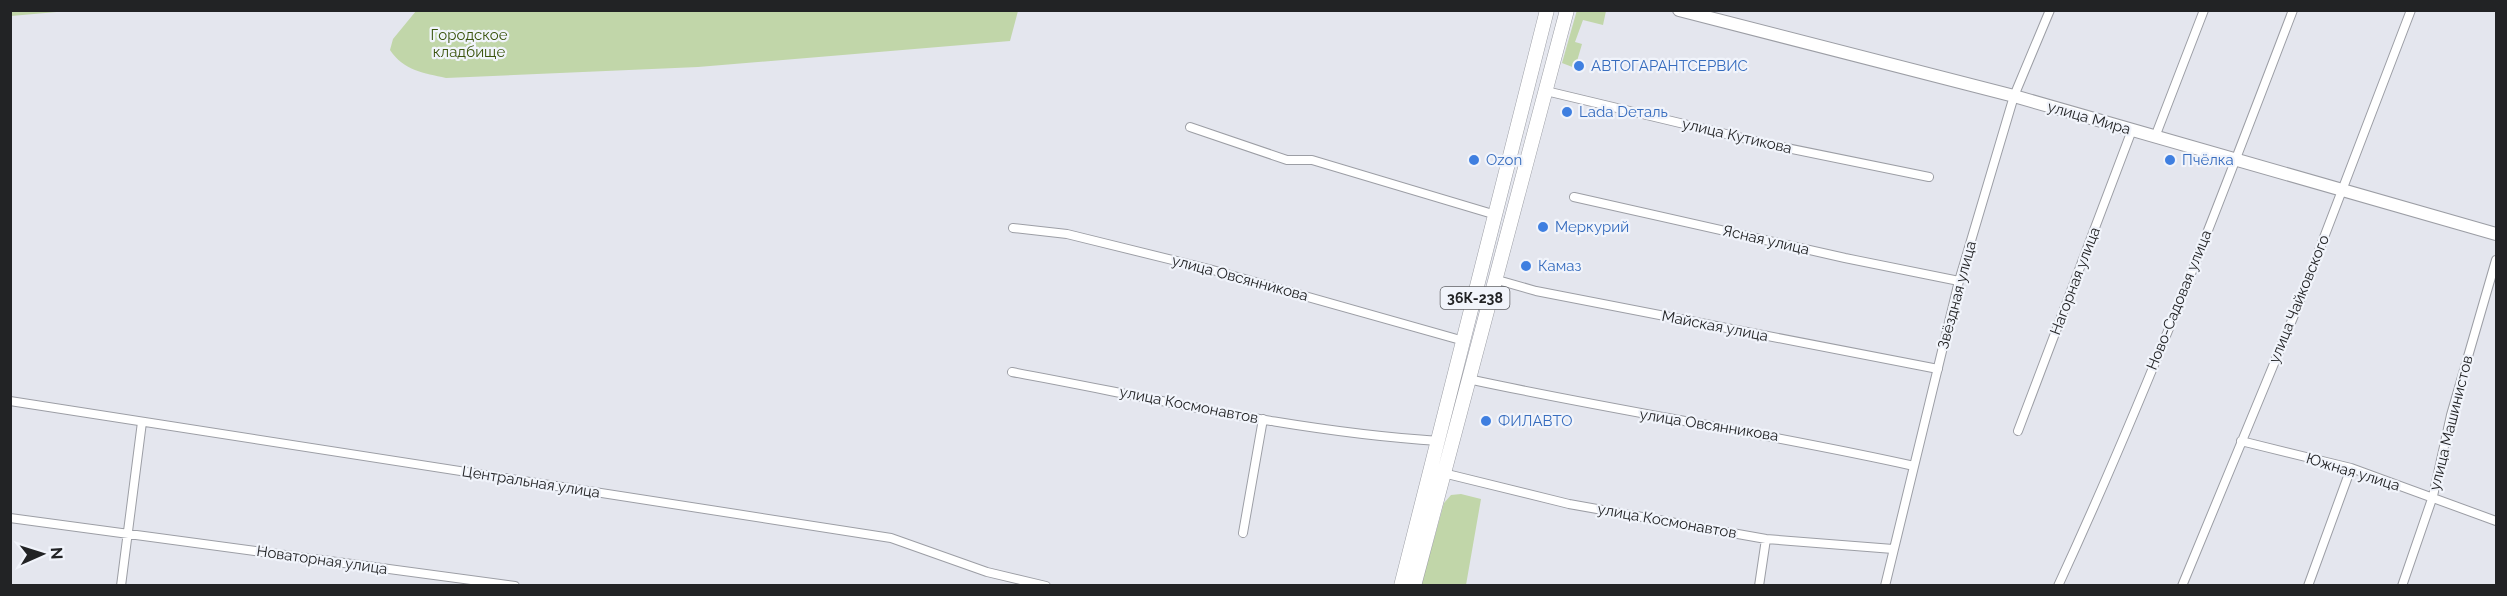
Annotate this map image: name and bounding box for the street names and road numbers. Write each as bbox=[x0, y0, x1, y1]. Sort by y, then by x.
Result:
street label: улица Мира bbox=[2045, 98, 2133, 138]
street label: улица Кутикова bbox=[1680, 115, 1794, 157]
street label: Ясная улица bbox=[1721, 221, 1811, 259]
street label: Нагорная улица bbox=[2046, 225, 2104, 337]
street label: Ново-Садовая улица bbox=[2143, 228, 2215, 372]
street label: улица Чайковского bbox=[2265, 232, 2333, 366]
street label: Звёздная улица bbox=[1934, 239, 1980, 351]
street label: улица Овсянникова bbox=[1170, 251, 1310, 305]
road number: 36К-238 bbox=[1440, 287, 1510, 309]
street label: Майская улица bbox=[1660, 307, 1770, 345]
street label: улица Машинистов bbox=[2426, 354, 2476, 492]
street label: улица Космонавтов bbox=[1118, 383, 1260, 427]
street label: улица Овсянникова bbox=[1638, 405, 1780, 445]
street label: Южная улица bbox=[2304, 449, 2402, 495]
street label: Центральная улица bbox=[461, 462, 601, 502]
street label: улица Космонавтов bbox=[1596, 500, 1738, 542]
street label: Новаторная улица bbox=[255, 542, 389, 578]

